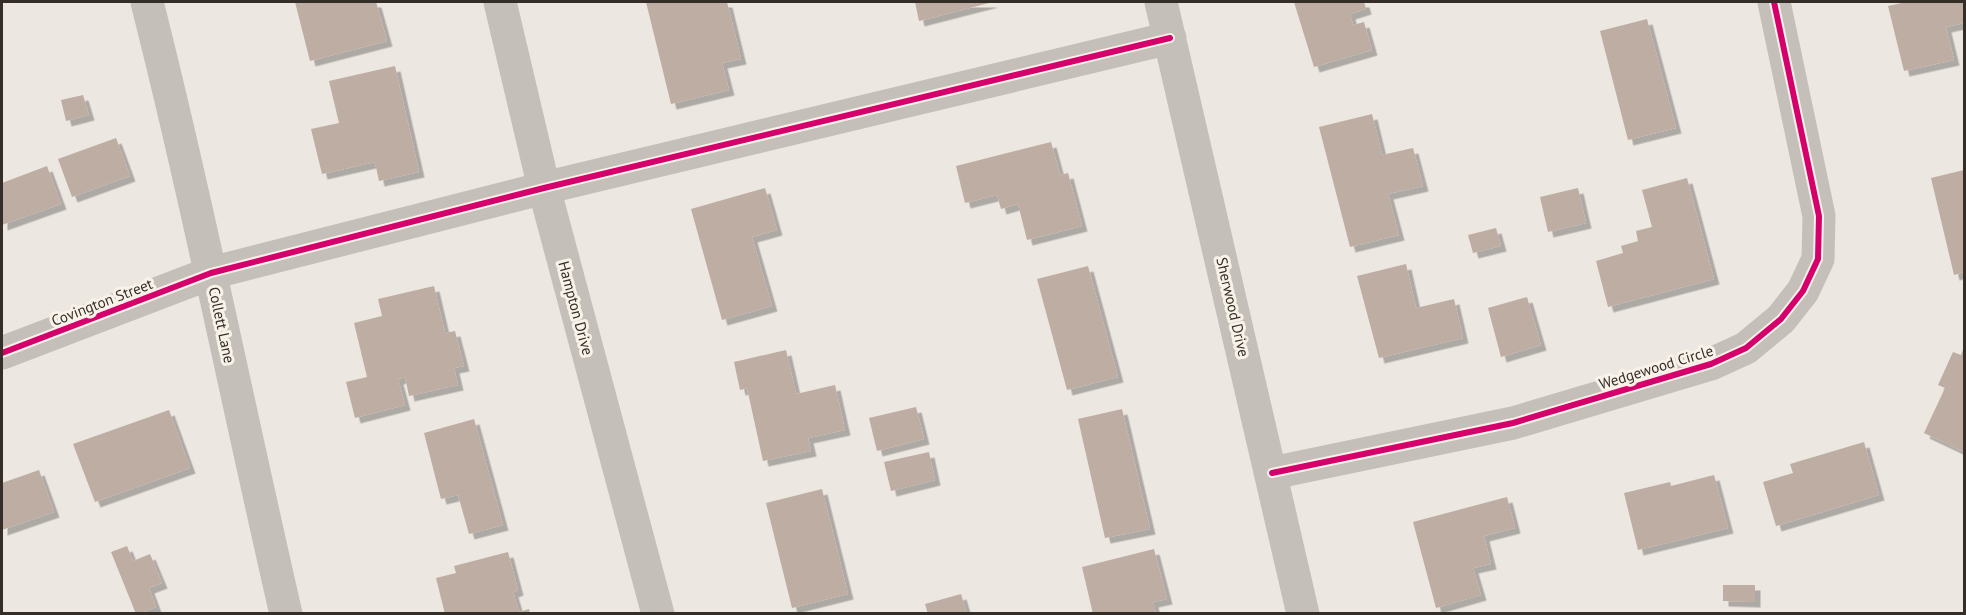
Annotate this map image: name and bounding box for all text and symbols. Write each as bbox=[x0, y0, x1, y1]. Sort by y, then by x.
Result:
street label: Sherwood Drive bbox=[1212, 255, 1254, 359]
street label: Hampton Drive bbox=[554, 259, 598, 357]
street label: Covington Street bbox=[49, 274, 155, 330]
street label: Collett Lane bbox=[205, 285, 239, 365]
street label: Wedgewood Circle bbox=[1597, 341, 1715, 393]

